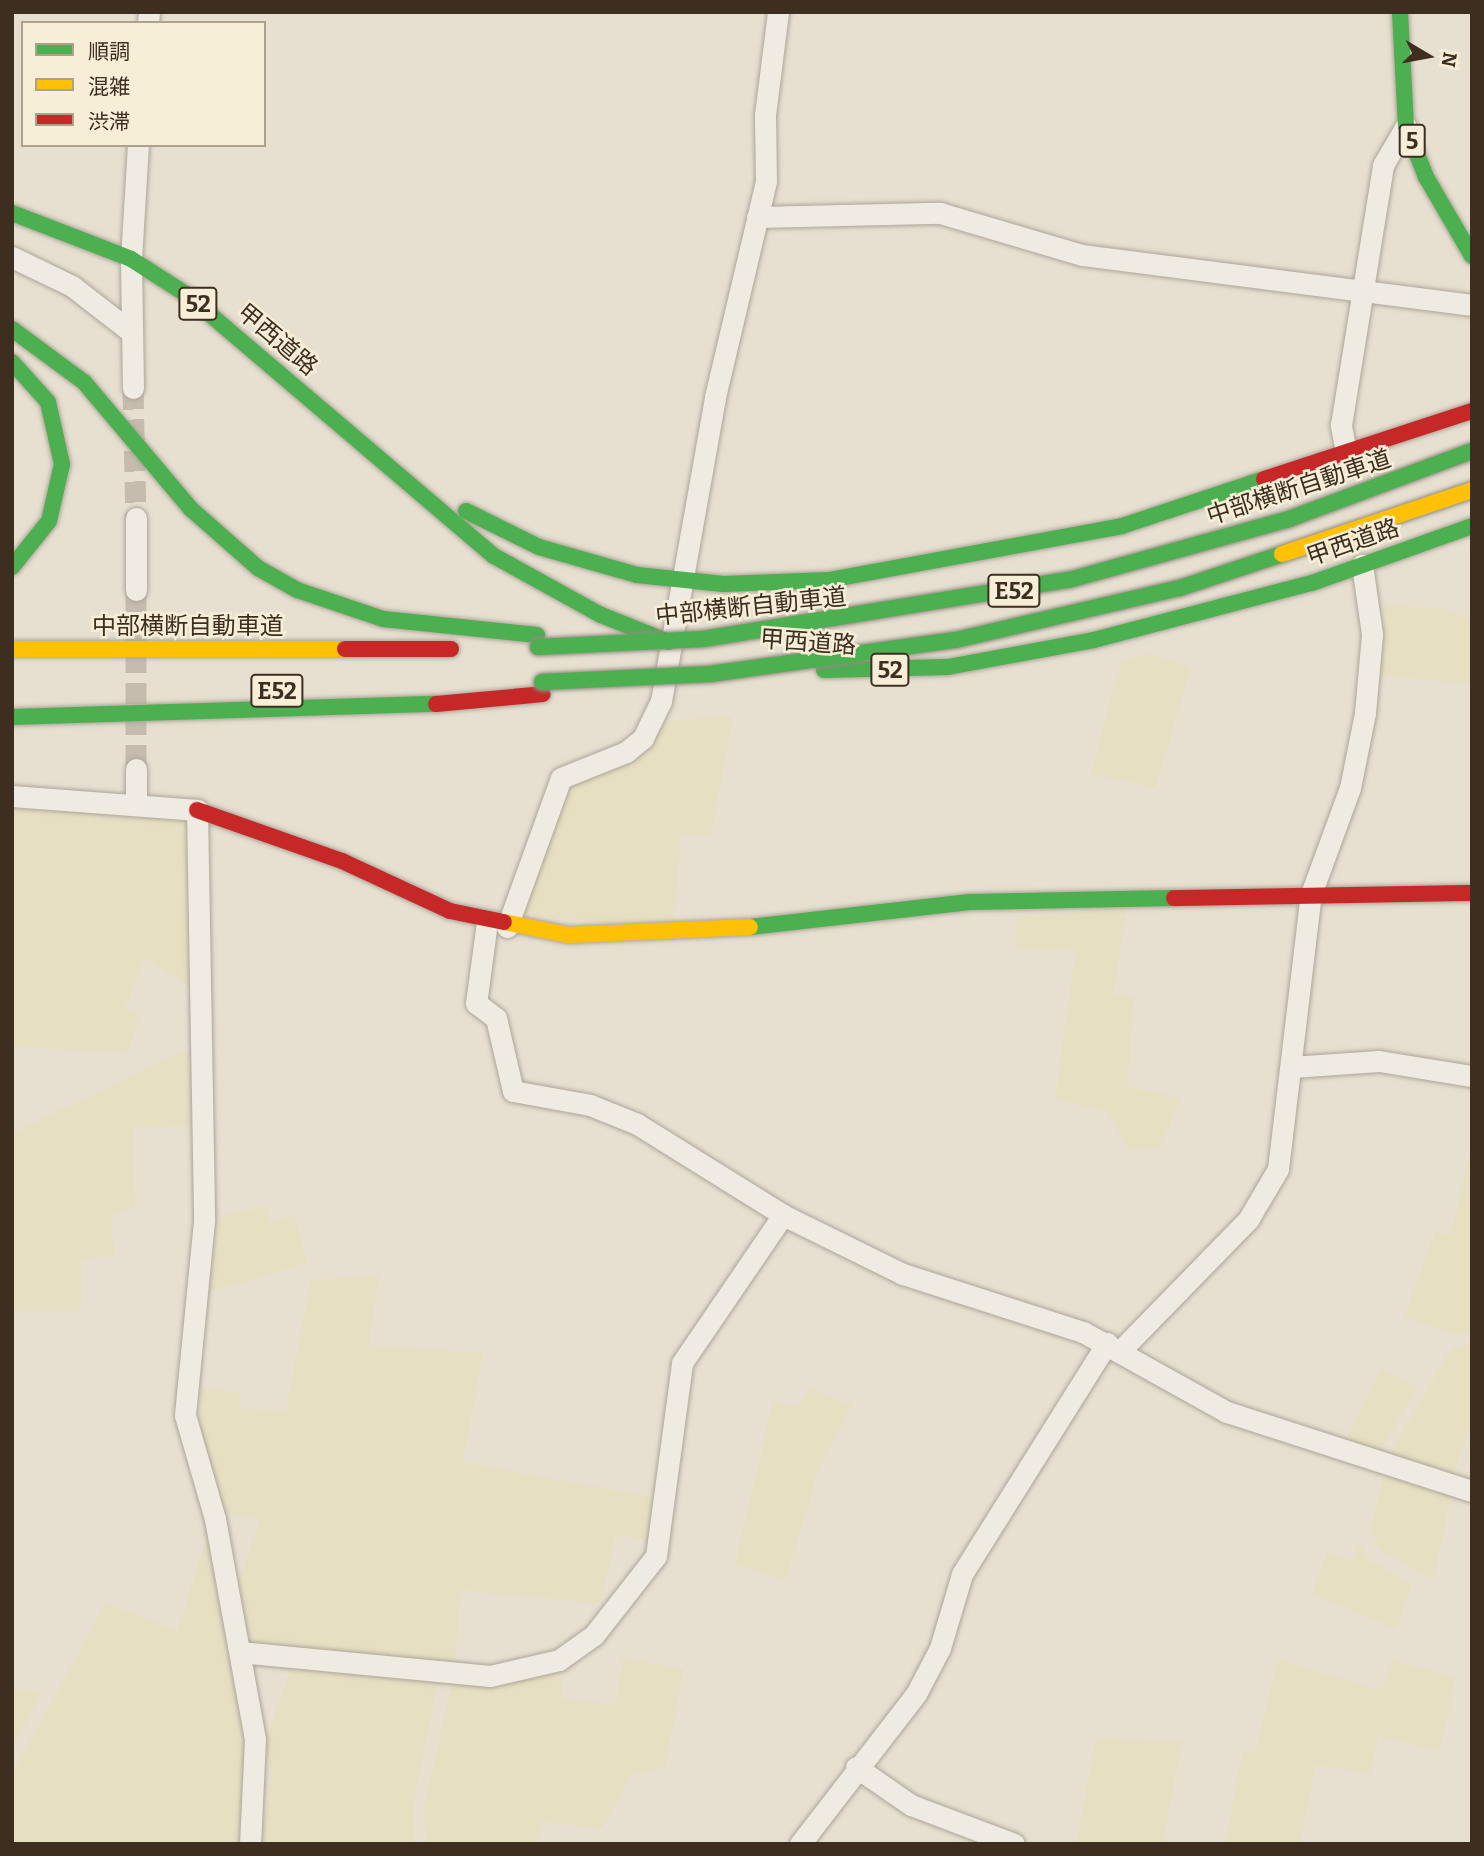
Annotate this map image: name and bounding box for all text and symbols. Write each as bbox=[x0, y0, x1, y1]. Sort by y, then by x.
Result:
legend bbox=[21, 21, 266, 147]
north arrow bbox=[1393, 21, 1463, 91]
text: 順調 bbox=[88, 39, 130, 65]
text: N bbox=[1437, 51, 1462, 69]
text: 混雑 bbox=[88, 74, 130, 100]
text: 渋滞 bbox=[88, 109, 130, 135]
road number: 5 bbox=[1398, 122, 1426, 160]
road number: 52 bbox=[177, 284, 219, 324]
street label: 甲西道路 bbox=[231, 298, 323, 382]
street label: 中部横断自動車道 bbox=[1203, 445, 1395, 531]
street label: 甲西道路 bbox=[1303, 514, 1403, 572]
road number: E52 bbox=[986, 572, 1042, 610]
street label: 中部横断自動車道 bbox=[654, 583, 848, 631]
street label: 中部横断自動車道 bbox=[92, 613, 284, 641]
street label: 甲西道路 bbox=[759, 625, 857, 661]
road number: 52 bbox=[869, 650, 911, 690]
road number: E52 bbox=[249, 671, 305, 710]

